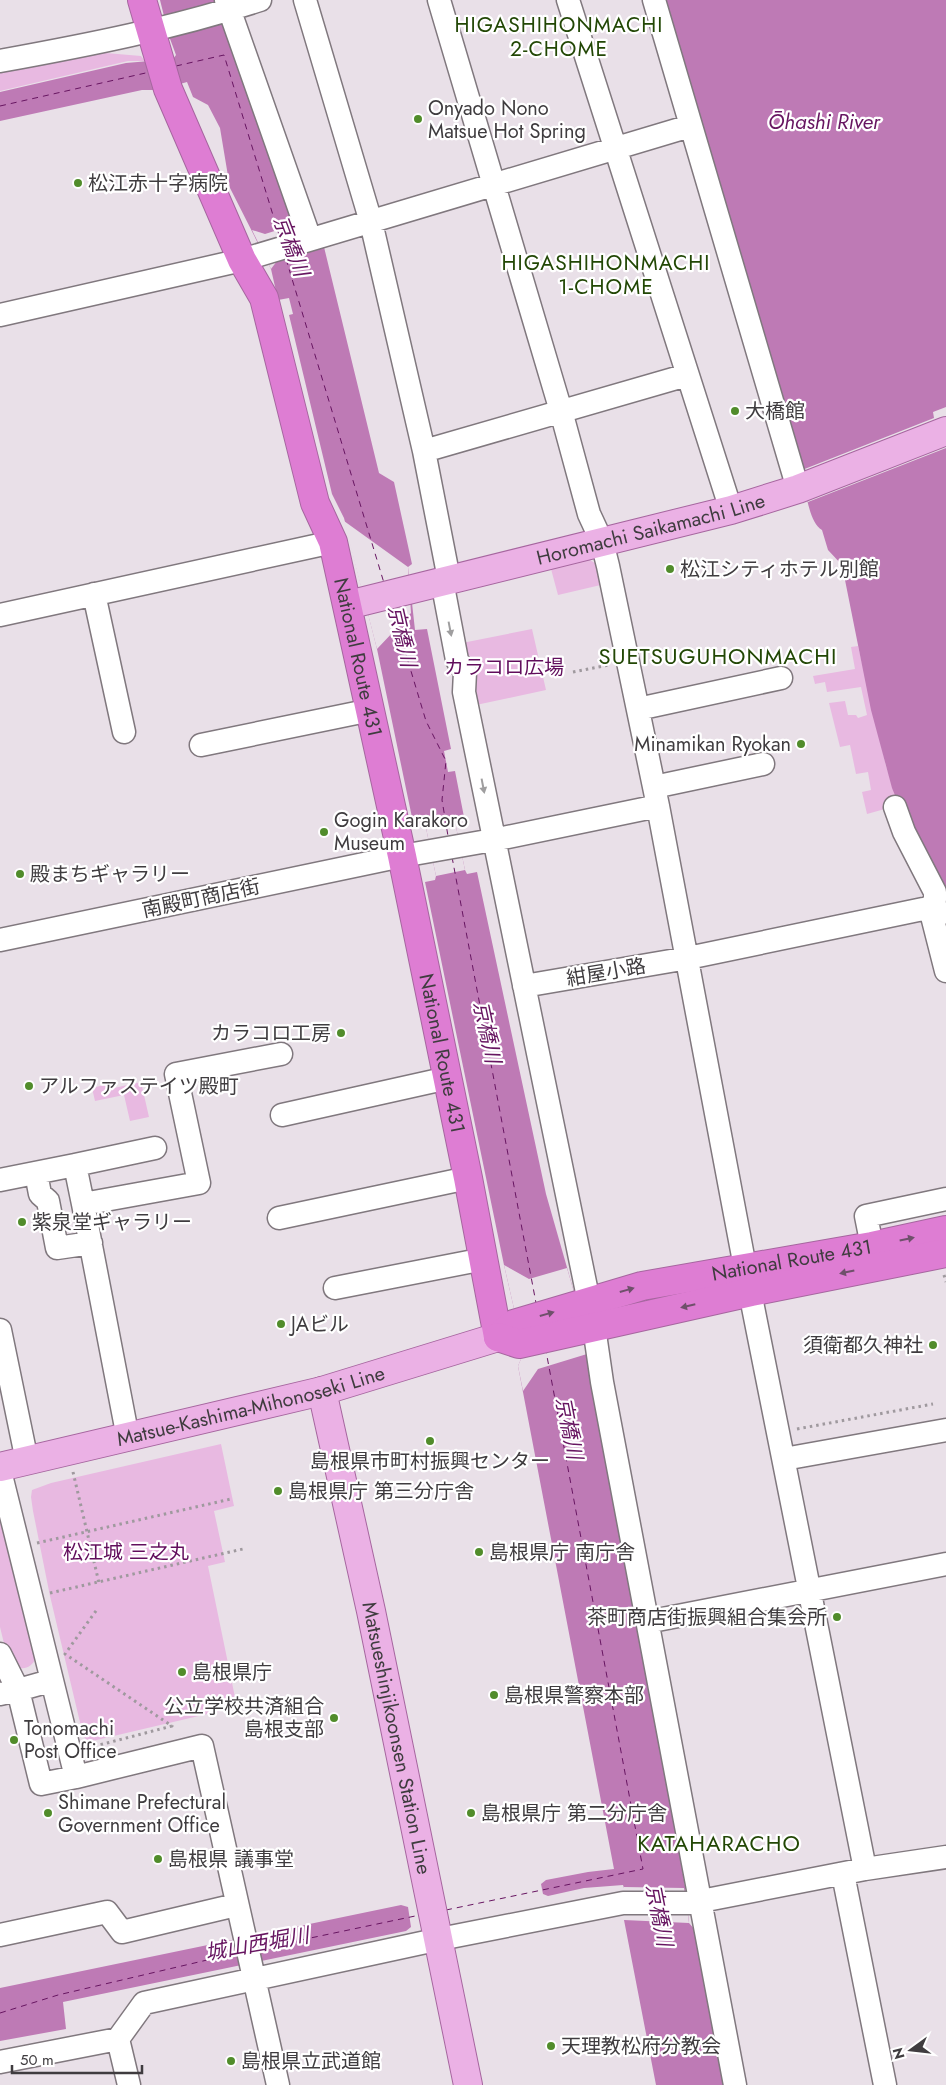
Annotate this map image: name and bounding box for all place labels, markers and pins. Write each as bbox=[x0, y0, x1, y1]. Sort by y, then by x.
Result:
place label: Onyado Nono Matsue Hot Spring bbox=[428, 94, 586, 146]
marker: Onyado Nono Matsue Hot Spring bbox=[412, 113, 424, 125]
place label: 松江赤十字病院 bbox=[88, 169, 228, 198]
marker: 松江赤十字病院 bbox=[72, 177, 84, 189]
place label: 大橋館 bbox=[745, 397, 805, 426]
marker: 大橋館 bbox=[729, 405, 741, 417]
place label: 松江シティホテル別館 bbox=[680, 555, 879, 584]
marker: 松江シティホテル別館 bbox=[664, 563, 676, 575]
place label: Minamikan Ryokan bbox=[634, 730, 791, 759]
marker: Minamikan Ryokan bbox=[795, 738, 807, 750]
place label: Gogin Karakoro Museum bbox=[334, 806, 468, 858]
marker: Gogin Karakoro Museum bbox=[318, 826, 330, 838]
place label: 殿まちギャラリー bbox=[30, 860, 190, 889]
marker: 殿まちギャラリー bbox=[14, 868, 26, 880]
place label: カラコロ工房 bbox=[211, 1019, 331, 1048]
marker: カラコロ工房 bbox=[335, 1027, 347, 1039]
place label: アルファステイツ殿町 bbox=[39, 1072, 239, 1101]
marker: アルファステイツ殿町 bbox=[23, 1080, 35, 1092]
place label: 紫泉堂ギャラリー bbox=[32, 1208, 192, 1237]
marker: 紫泉堂ギャラリー bbox=[16, 1216, 28, 1228]
place label: JAビル bbox=[288, 1310, 349, 1339]
marker: JAビル bbox=[275, 1318, 287, 1330]
place label: 須衛都久神社 bbox=[803, 1331, 923, 1360]
marker: 須衛都久神社 bbox=[927, 1339, 939, 1351]
marker: 島根県市町村振興センター bbox=[424, 1435, 436, 1447]
place label: 島根県市町村振興センター bbox=[310, 1447, 550, 1476]
place label: 島根県庁 第三分庁舎 bbox=[288, 1477, 474, 1506]
marker: 島根県庁 第三分庁舎 bbox=[272, 1485, 284, 1497]
place label: 島根県庁 南庁舎 bbox=[489, 1538, 635, 1567]
marker: 島根県庁 南庁舎 bbox=[473, 1546, 485, 1558]
place label: 茶町商店街振興組合集会所 bbox=[587, 1603, 827, 1632]
marker: 茶町商店街振興組合集会所 bbox=[831, 1611, 843, 1623]
place label: 島根県庁 bbox=[192, 1658, 272, 1687]
marker: 島根県庁 bbox=[176, 1666, 188, 1678]
place label: 島根県警察本部 bbox=[504, 1681, 644, 1710]
marker: 島根県警察本部 bbox=[488, 1689, 500, 1701]
place label: 公立学校共済組合 島根支部 bbox=[164, 1692, 324, 1744]
marker: 公立学校共済組合 島根支部 bbox=[328, 1712, 340, 1724]
place label: Tonomachi Post Office bbox=[24, 1714, 116, 1766]
marker: Tonomachi Post Office bbox=[8, 1734, 20, 1746]
place label: Shimane Prefectural Government Office bbox=[58, 1788, 226, 1840]
place label: 島根県庁 第二分庁舎 bbox=[481, 1799, 667, 1828]
marker: Shimane Prefectural Government Office bbox=[42, 1807, 54, 1819]
marker: 島根県庁 第二分庁舎 bbox=[465, 1807, 477, 1819]
place label: 島根県 議事堂 bbox=[168, 1845, 294, 1874]
marker: 島根県 議事堂 bbox=[152, 1853, 164, 1865]
place label: 天理教松府分教会 bbox=[561, 2032, 721, 2061]
marker: 天理教松府分教会 bbox=[545, 2040, 557, 2052]
place label: 島根県立武道館 bbox=[241, 2047, 381, 2076]
marker: 島根県立武道館 bbox=[225, 2055, 237, 2067]

